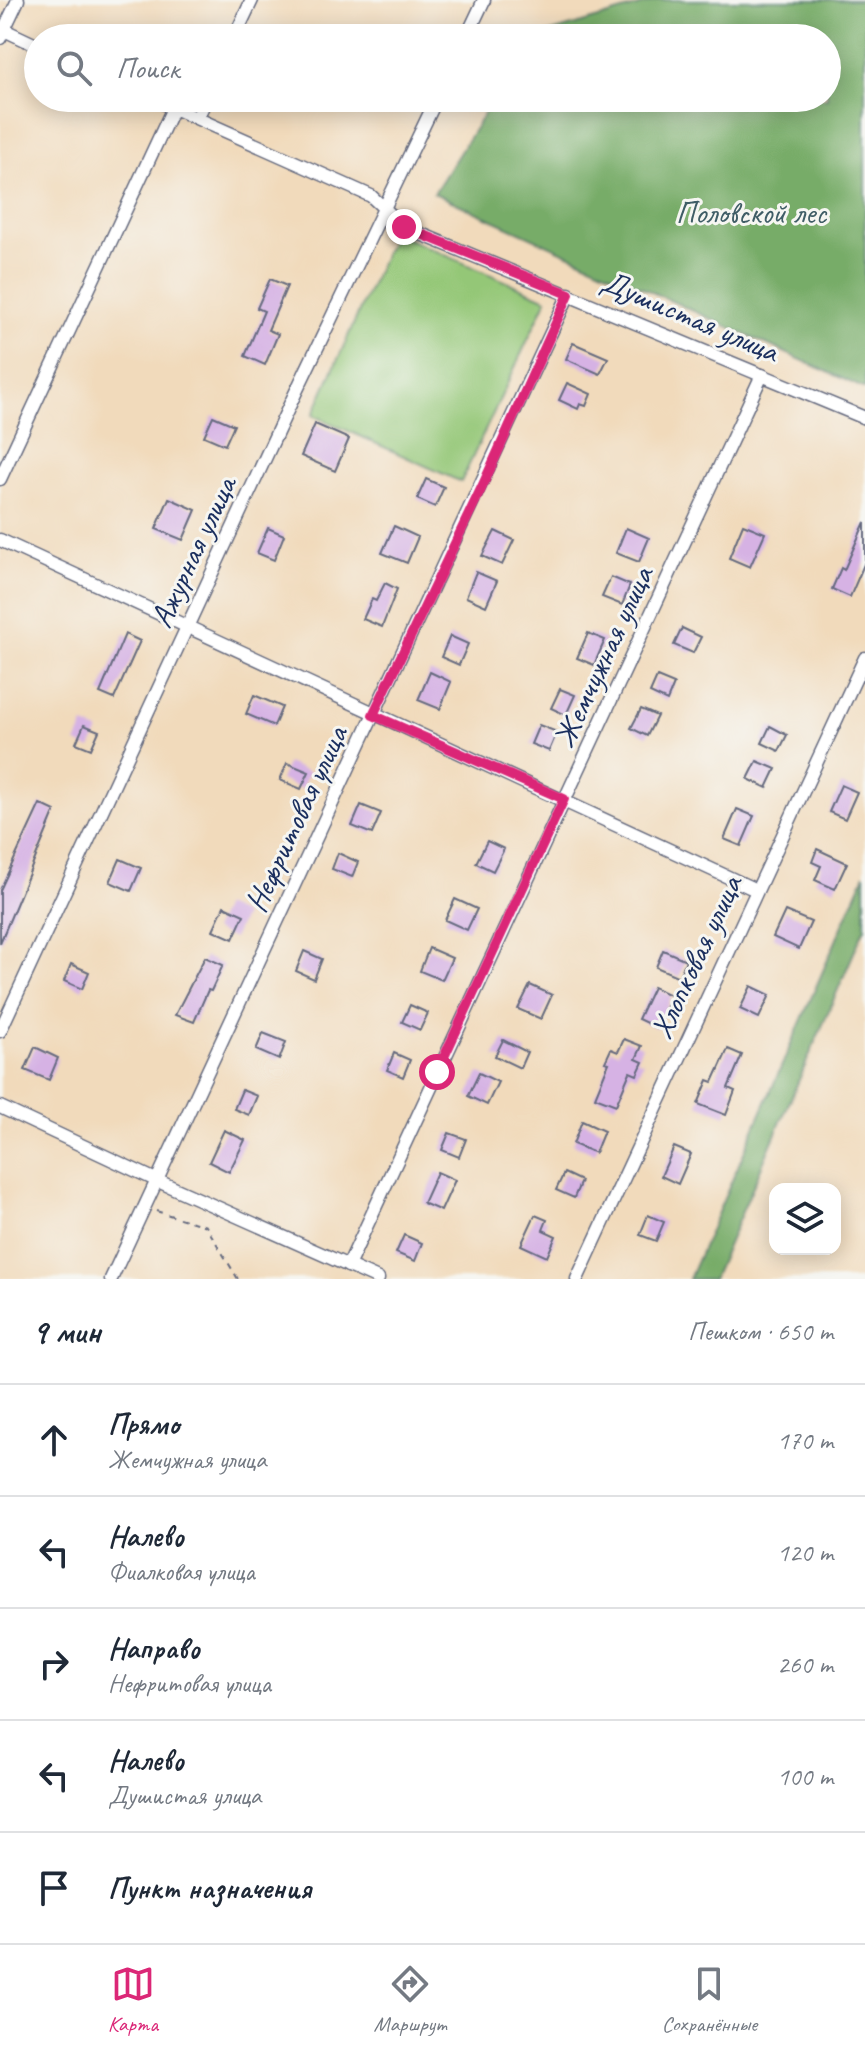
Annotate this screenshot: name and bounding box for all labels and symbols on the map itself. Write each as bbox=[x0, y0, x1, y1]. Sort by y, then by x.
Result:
park label: Половской лес bbox=[676, 192, 828, 233]
route end bbox=[386, 209, 422, 245]
street label: Душистая улица bbox=[595, 260, 787, 372]
street label: Ажурная улица bbox=[140, 468, 247, 634]
street label: Жемчужная улица bbox=[543, 558, 664, 754]
street label: Нефритовая улица bbox=[235, 717, 358, 919]
street label: Хлопковая улица bbox=[640, 867, 752, 1045]
route start bbox=[419, 1054, 455, 1090]

